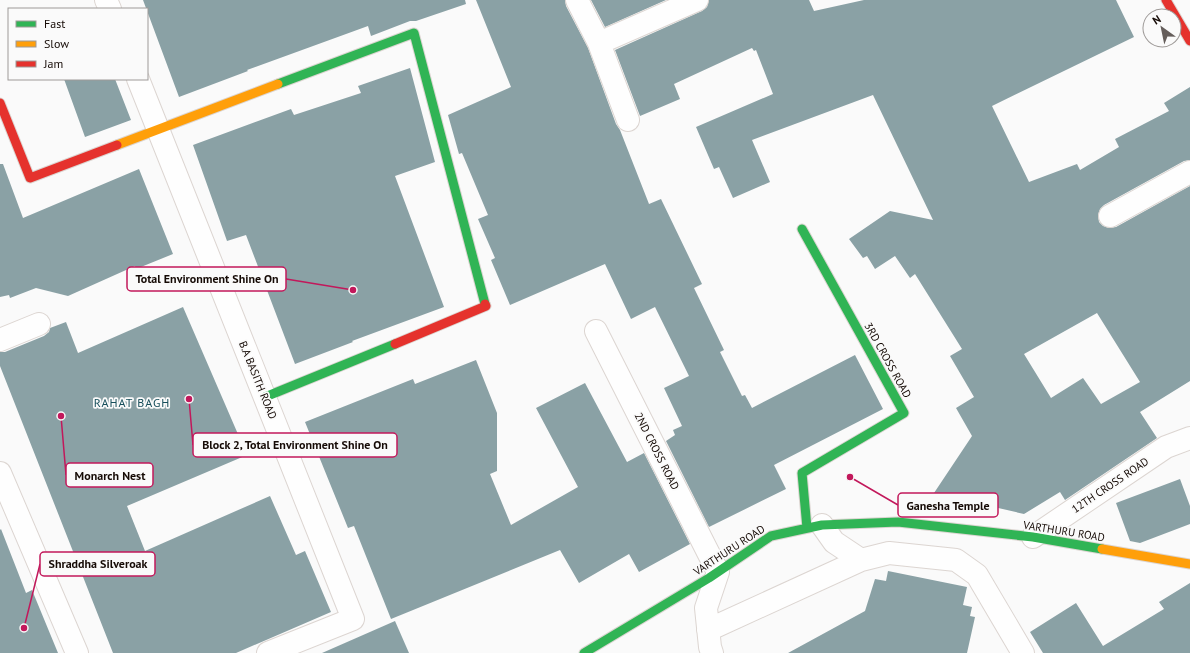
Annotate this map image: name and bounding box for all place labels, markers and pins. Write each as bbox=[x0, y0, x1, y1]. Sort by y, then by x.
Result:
callout: Total Environment Shine On bbox=[127, 267, 286, 291]
callout: Block 2, Total Environment Shine On bbox=[193, 433, 397, 457]
callout: Monarch Nest bbox=[66, 463, 153, 487]
callout: Ganesha Temple bbox=[898, 493, 998, 517]
callout: Shraddha Silveroak bbox=[40, 552, 155, 576]

